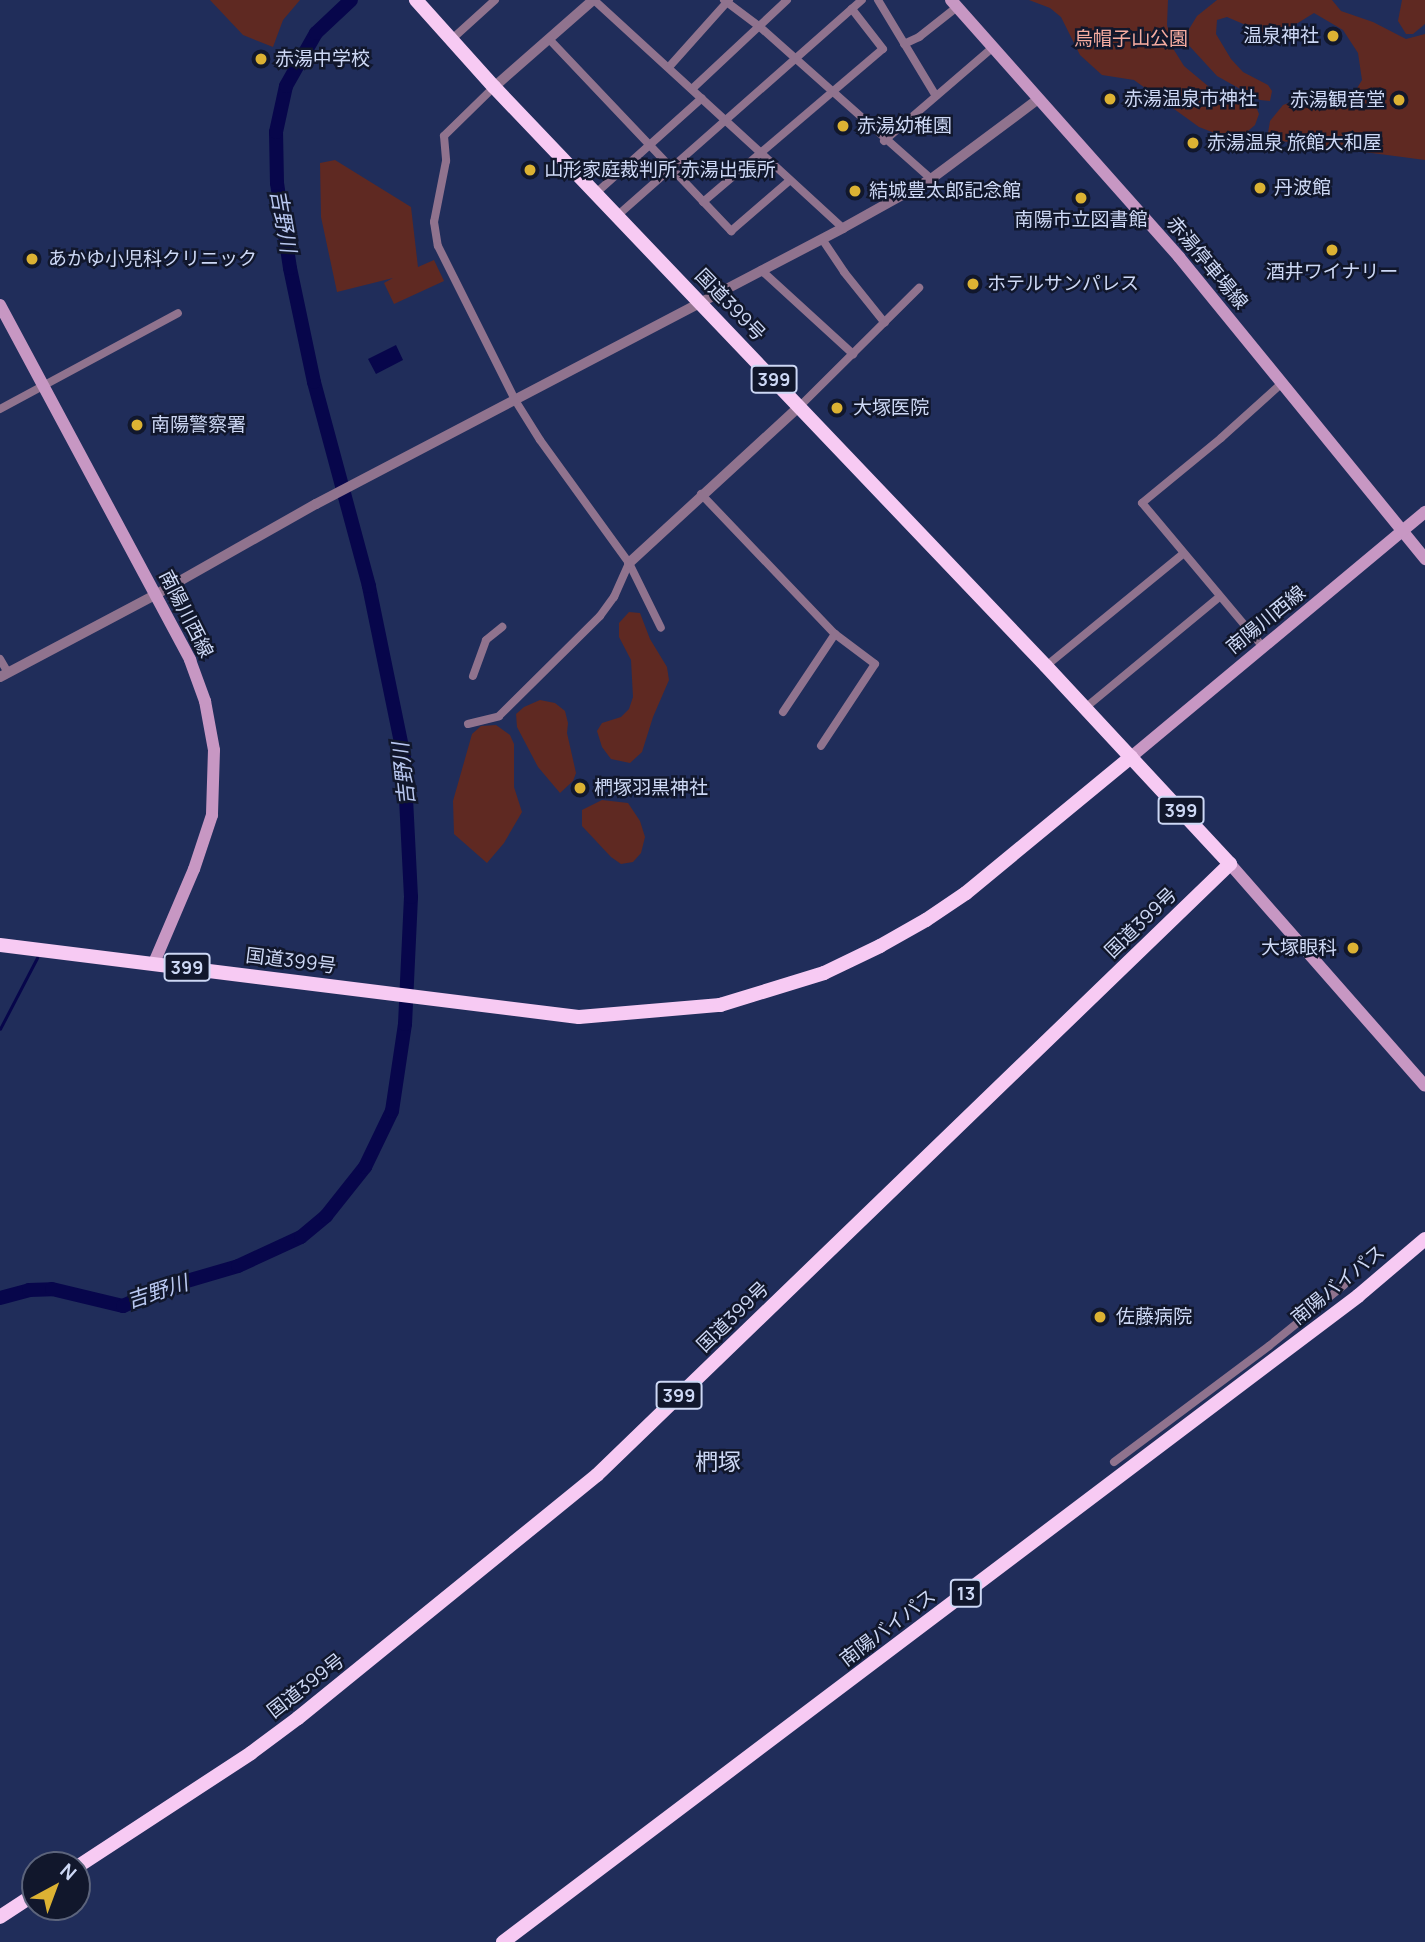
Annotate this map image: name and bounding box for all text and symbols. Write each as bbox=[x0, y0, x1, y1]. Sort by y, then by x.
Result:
place label: 温泉神社 bbox=[1243, 25, 1319, 47]
park label: 烏帽子山公園 bbox=[1074, 28, 1188, 50]
marker: 温泉神社 bbox=[1325, 28, 1341, 44]
place label: 赤湯中学校 bbox=[275, 48, 370, 70]
marker: 赤湯中学校 bbox=[253, 51, 269, 67]
place label: 赤湯温泉市神社 bbox=[1124, 88, 1257, 110]
place label: 赤湯観音堂 bbox=[1290, 89, 1385, 111]
marker: 赤湯温泉市神社 bbox=[1102, 91, 1118, 107]
marker: 赤湯観音堂 bbox=[1391, 92, 1407, 108]
place label: 赤湯幼稚園 bbox=[857, 115, 952, 137]
marker: 赤湯幼稚園 bbox=[835, 118, 851, 134]
place label: 赤湯温泉 旅館大和屋 bbox=[1207, 132, 1382, 154]
marker: 赤湯温泉 旅館大和屋 bbox=[1185, 135, 1201, 151]
place label: 山形家庭裁判所 赤湯出張所 bbox=[544, 159, 776, 181]
marker: 山形家庭裁判所 赤湯出張所 bbox=[522, 162, 538, 178]
place label: 丹波館 bbox=[1274, 177, 1331, 199]
place label: 結城豊太郎記念館 bbox=[869, 180, 1021, 202]
marker: 丹波館 bbox=[1252, 180, 1268, 196]
marker: 結城豊太郎記念館 bbox=[847, 183, 863, 199]
water label: 吉野川 bbox=[266, 188, 302, 254]
marker: 南陽市立図書館 bbox=[1073, 190, 1089, 206]
place label: 南陽市立図書館 bbox=[1015, 209, 1147, 231]
street label: 赤湯停車場線 bbox=[1162, 212, 1252, 314]
marker: 酒井ワイナリー bbox=[1324, 242, 1340, 258]
place label: あかゆ小児科クリニック bbox=[48, 248, 257, 270]
marker: あかゆ小児科クリニック bbox=[22, 249, 42, 269]
place label: 酒井ワイナリー bbox=[1266, 261, 1398, 283]
street label: 国道399号 bbox=[690, 264, 770, 346]
place label: ホテルサンパレス bbox=[987, 273, 1139, 295]
marker: ホテルサンパレス bbox=[965, 276, 981, 292]
road number: 399 bbox=[750, 365, 798, 394]
place label: 大塚医院 bbox=[853, 397, 929, 419]
marker: 大塚医院 bbox=[827, 398, 847, 418]
place label: 南陽警察署 bbox=[151, 414, 246, 436]
marker: 南陽警察署 bbox=[129, 417, 145, 433]
street label: 南陽川西線 bbox=[154, 567, 218, 661]
street label: 南陽川西線 bbox=[1222, 581, 1310, 659]
water label: 吉野川 bbox=[387, 741, 419, 807]
place label: 椚塚羽黒神社 bbox=[594, 777, 708, 799]
marker: 椚塚羽黒神社 bbox=[572, 780, 588, 796]
road number: 399 bbox=[1156, 796, 1206, 824]
street label: 国道399号 bbox=[1100, 883, 1182, 963]
place label: 大塚眼科 bbox=[1261, 937, 1337, 959]
marker: 大塚眼科 bbox=[1343, 938, 1363, 958]
street label: 国道399号 bbox=[244, 944, 338, 978]
road number: 399 bbox=[162, 952, 212, 982]
street label: 南陽バイパス bbox=[1287, 1240, 1389, 1330]
water label: 吉野川 bbox=[123, 1269, 191, 1313]
street label: 国道399号 bbox=[692, 1277, 774, 1357]
place label: 佐藤病院 bbox=[1116, 1306, 1192, 1328]
marker: 佐藤病院 bbox=[1090, 1307, 1110, 1327]
road number: 399 bbox=[654, 1380, 704, 1410]
district label: 椚塚 bbox=[695, 1447, 741, 1475]
road number: 13 bbox=[948, 1578, 984, 1608]
street label: 南陽バイパス bbox=[836, 1585, 940, 1671]
street label: 国道399号 bbox=[263, 1649, 349, 1723]
north arrow bbox=[21, 1851, 91, 1921]
text: N bbox=[55, 1857, 82, 1886]

